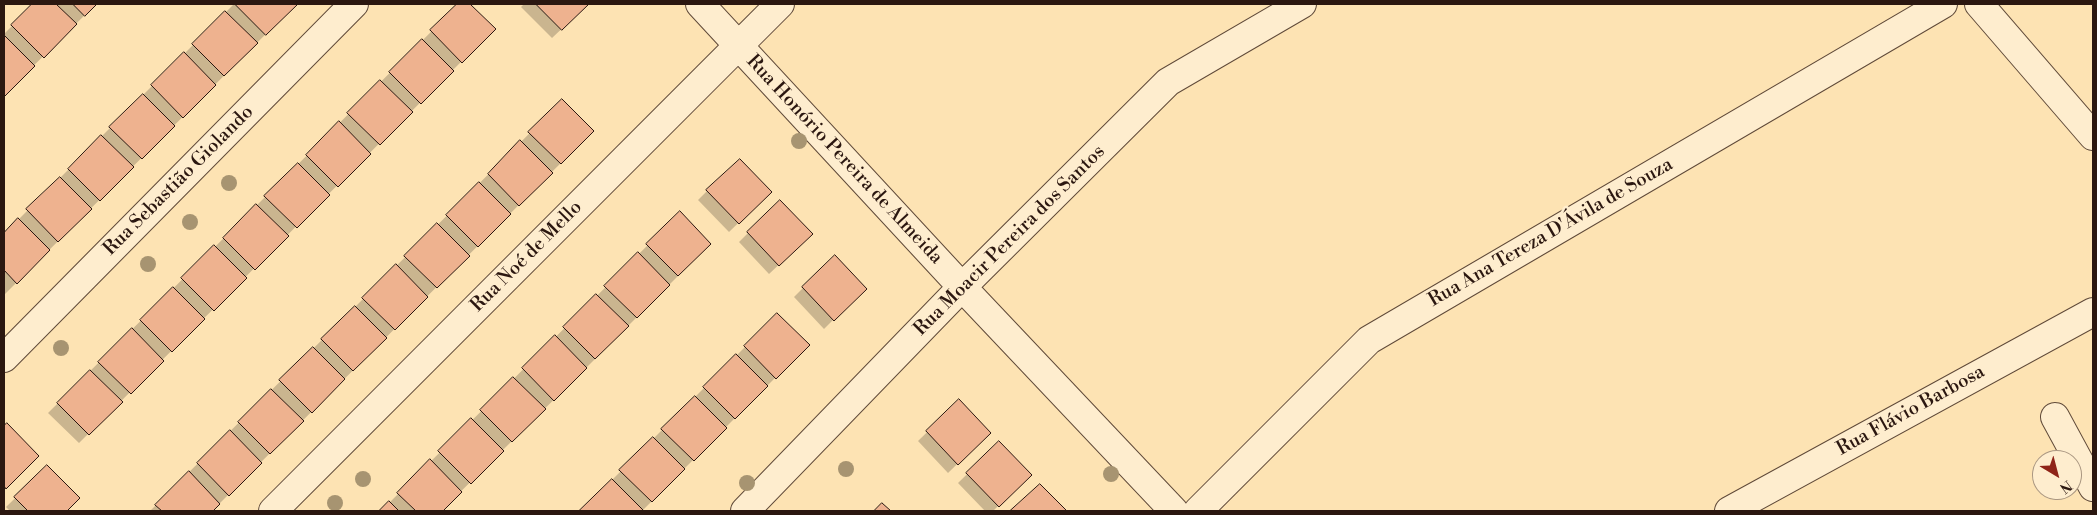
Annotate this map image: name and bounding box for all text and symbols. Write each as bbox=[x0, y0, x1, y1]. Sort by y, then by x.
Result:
street label: Rua Honório Pereira de Almeida bbox=[741, 51, 947, 269]
street label: Rua Sebastião Giolando bbox=[99, 101, 259, 261]
street label: Rua Moacir Pereira dos Santos bbox=[910, 141, 1110, 341]
street label: Rua Ana Tereza D'Ávila de Souza bbox=[1425, 154, 1677, 312]
street label: Rua Noé de Mello bbox=[467, 197, 587, 317]
street label: Rua Flávio Barbosa bbox=[1833, 361, 1989, 461]
north arrow bbox=[2032, 450, 2082, 500]
text: N bbox=[2056, 476, 2075, 497]

